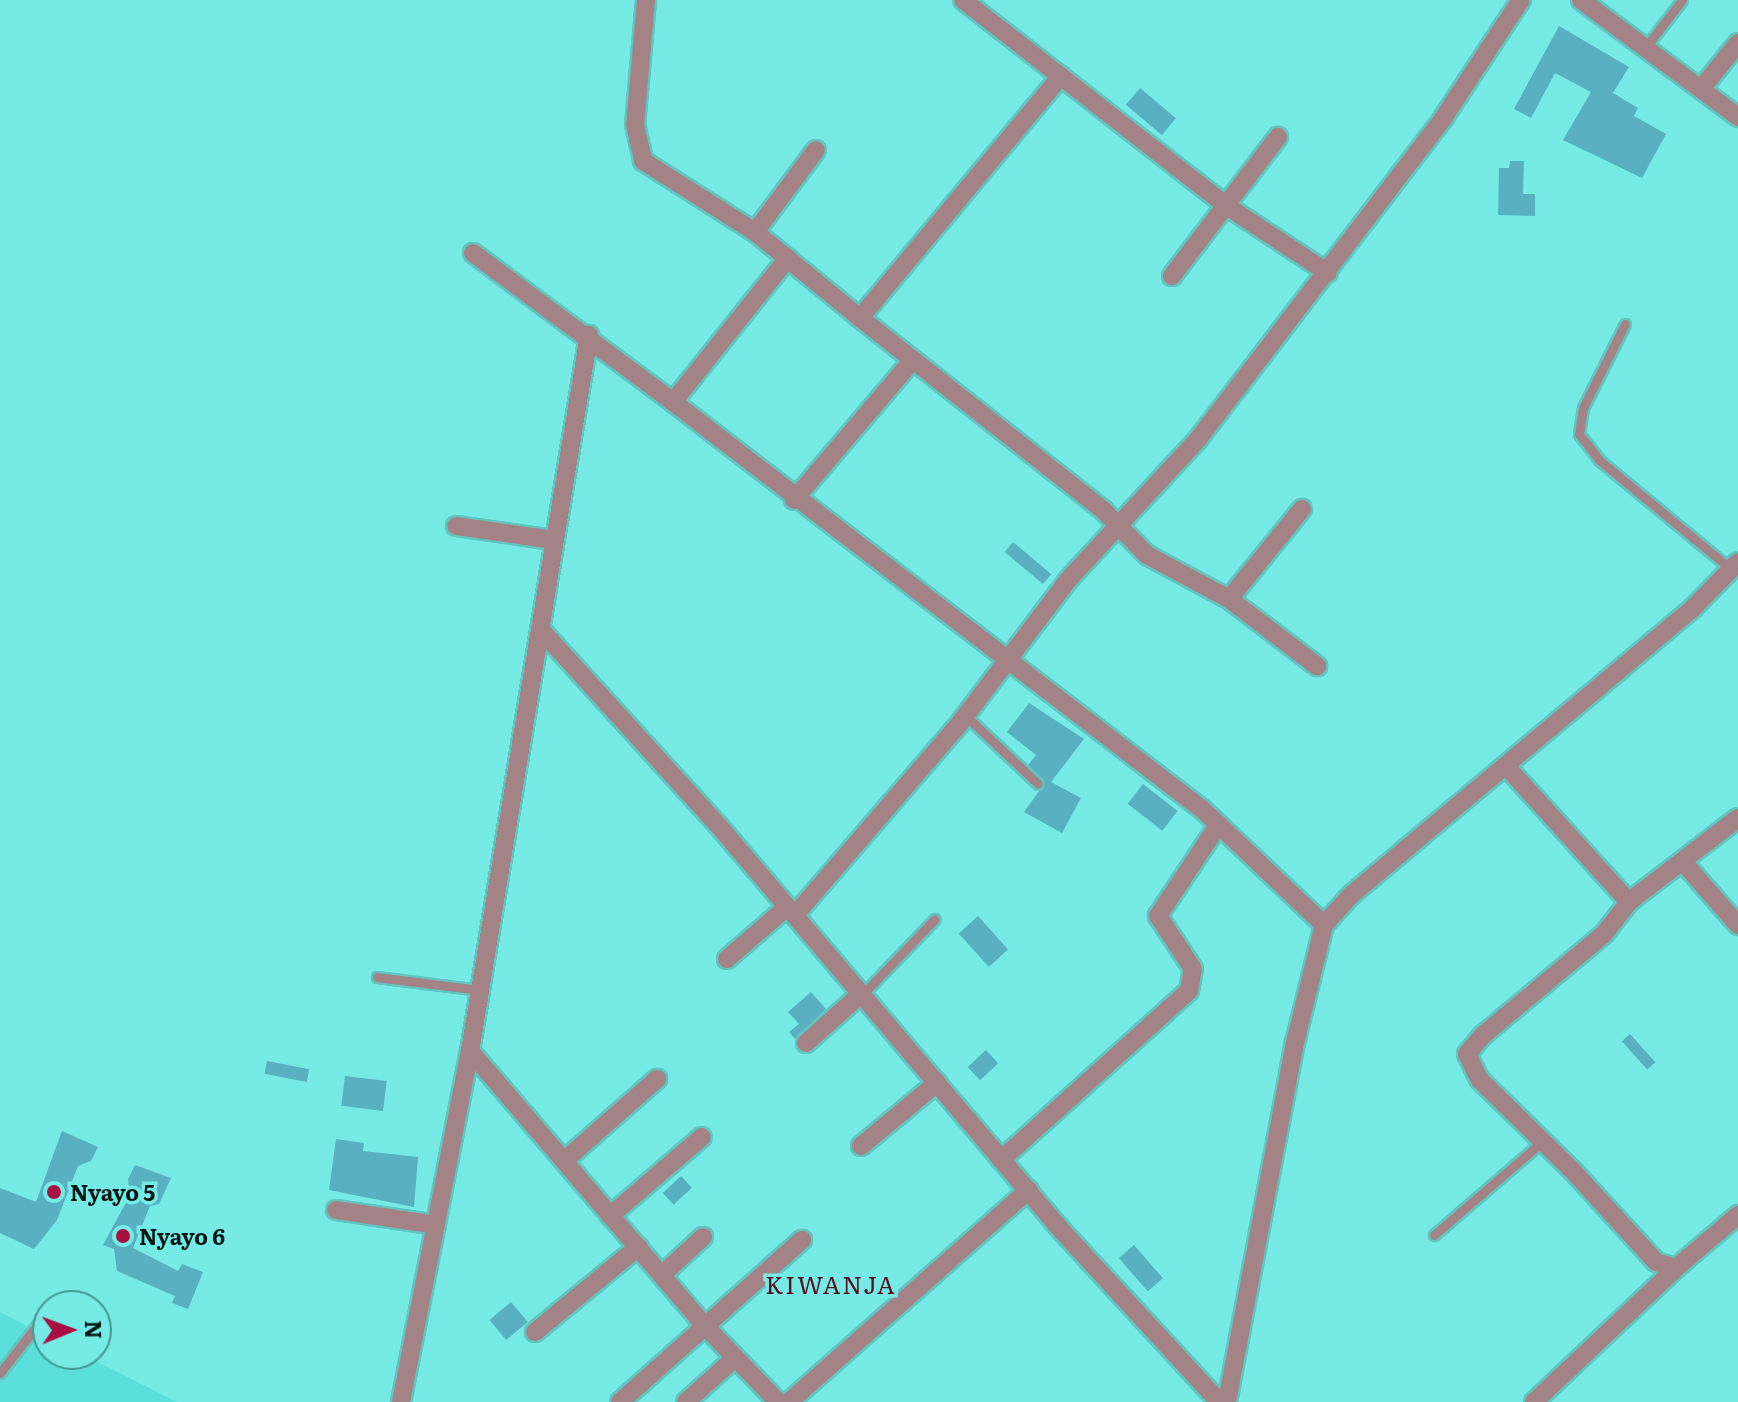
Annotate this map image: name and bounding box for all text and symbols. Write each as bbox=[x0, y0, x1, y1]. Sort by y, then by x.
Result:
place label: Nyayo 5 bbox=[70, 1179, 155, 1205]
marker: Nyayo 5 bbox=[45, 1183, 63, 1201]
place label: Nyayo 6 bbox=[139, 1223, 225, 1249]
marker: Nyayo 6 bbox=[114, 1227, 132, 1245]
district label: KIWANJA bbox=[765, 1270, 897, 1298]
north arrow bbox=[32, 1290, 112, 1370]
text: N bbox=[78, 1320, 111, 1339]

